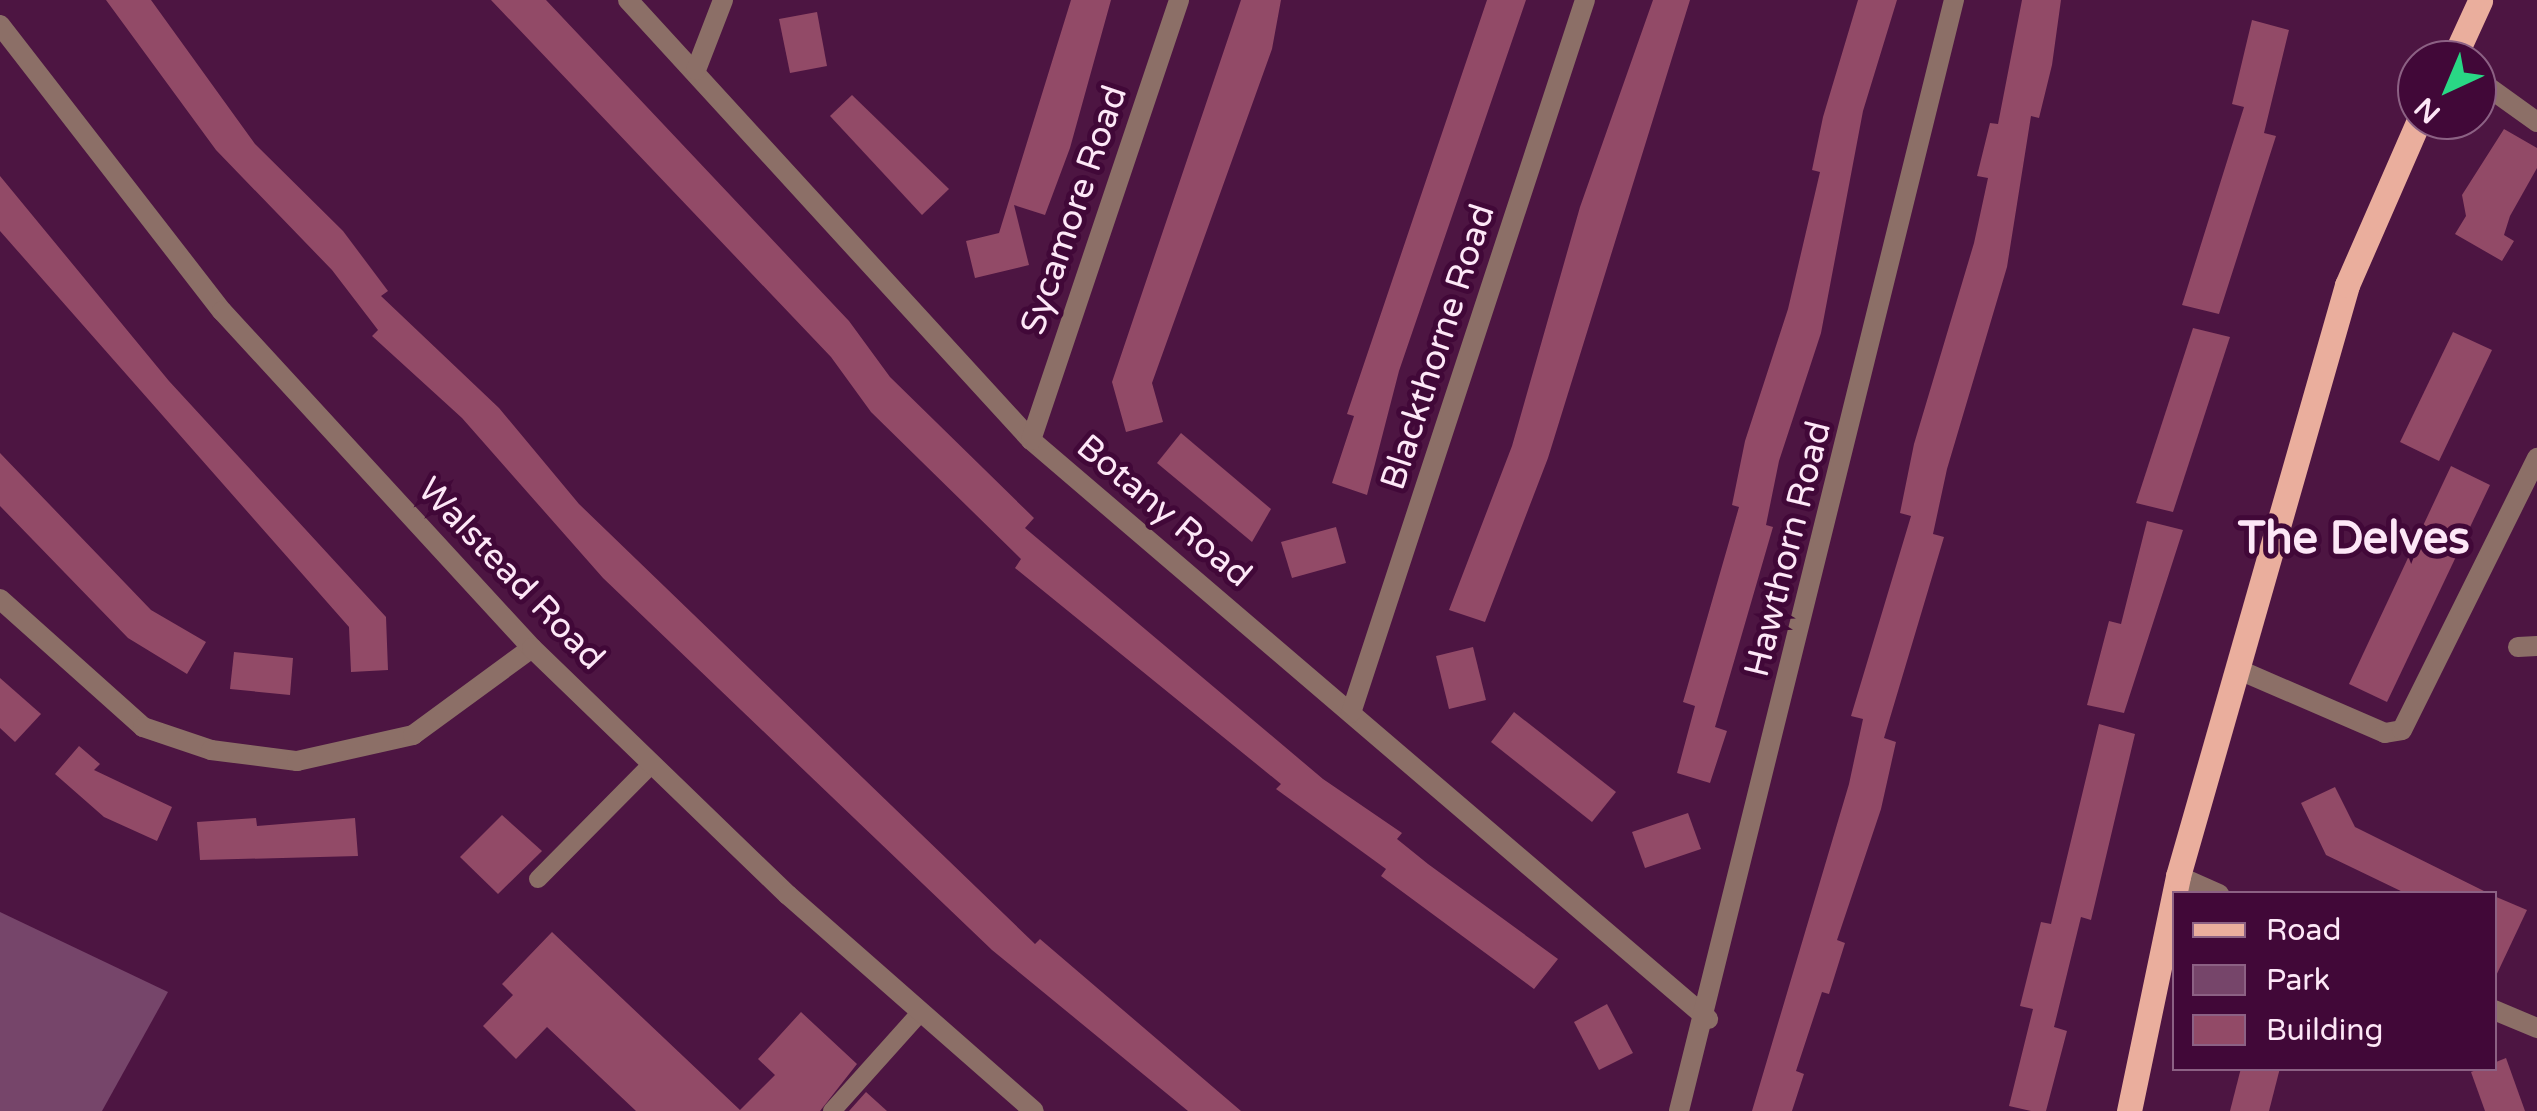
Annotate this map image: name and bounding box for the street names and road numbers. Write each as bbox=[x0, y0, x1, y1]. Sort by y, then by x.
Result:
street label: Sycamore Road bbox=[1012, 80, 1136, 340]
street label: Blackthorne Road bbox=[1372, 199, 1504, 495]
street label: Hawthorn Road bbox=[1736, 417, 1840, 681]
street label: Botany Road bbox=[1068, 426, 1260, 596]
street label: Walstead Road bbox=[409, 469, 613, 679]

